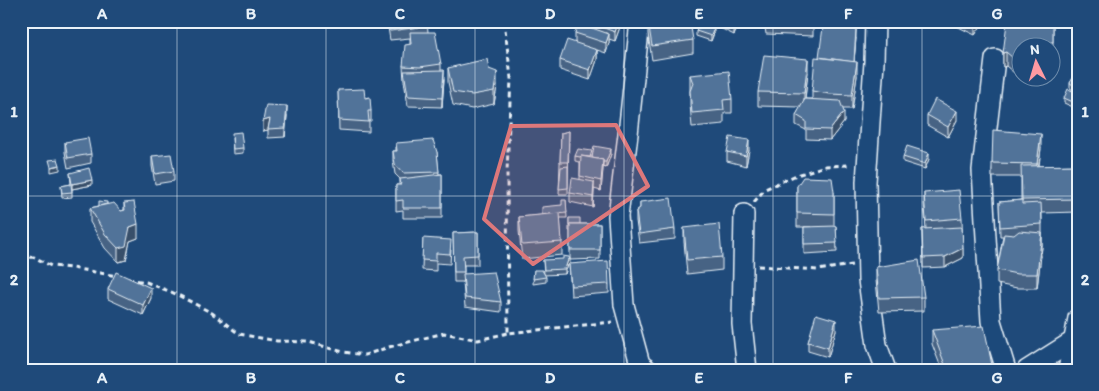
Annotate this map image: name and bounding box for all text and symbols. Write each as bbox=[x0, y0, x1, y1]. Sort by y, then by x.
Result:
text: A bbox=[96, 4, 108, 23]
text: B bbox=[246, 4, 257, 23]
text: C bbox=[395, 4, 406, 23]
text: D bbox=[545, 4, 556, 23]
text: E bbox=[695, 4, 704, 23]
text: F bbox=[844, 4, 853, 23]
text: G bbox=[991, 4, 1003, 23]
north arrow bbox=[1012, 38, 1062, 88]
text: N bbox=[1029, 41, 1040, 58]
text: 1 bbox=[10, 102, 18, 121]
text: 1 bbox=[1081, 102, 1089, 121]
text: 2 bbox=[10, 270, 19, 289]
text: 2 bbox=[1081, 270, 1090, 289]
text: A bbox=[96, 368, 108, 387]
text: B bbox=[246, 368, 257, 387]
text: C bbox=[395, 368, 406, 387]
text: D bbox=[545, 368, 556, 387]
text: E bbox=[695, 368, 704, 387]
text: F bbox=[844, 368, 853, 387]
text: G bbox=[991, 368, 1003, 387]

